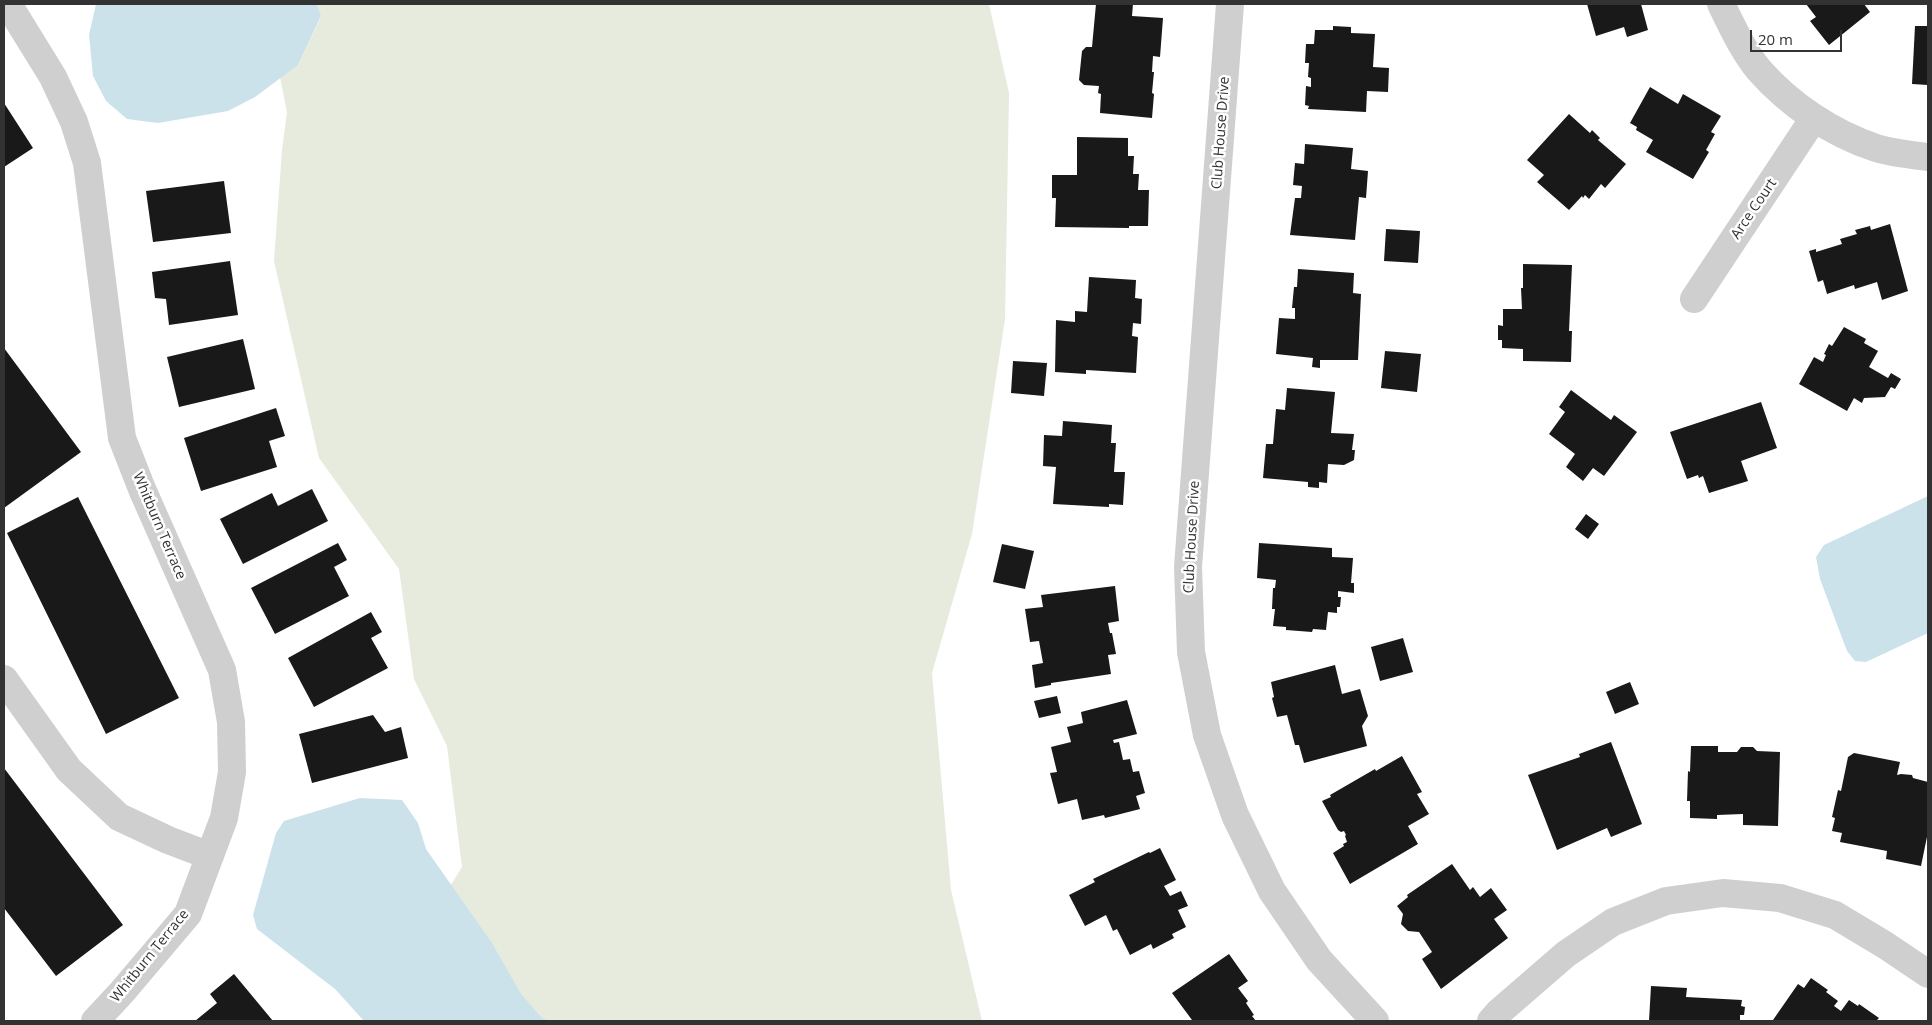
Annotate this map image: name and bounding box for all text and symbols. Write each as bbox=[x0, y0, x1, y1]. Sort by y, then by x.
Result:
scale bar bbox=[1752, 20, 1844, 52]
text: 20 m bbox=[1758, 29, 1793, 49]
street label: Club House Drive bbox=[1209, 76, 1233, 190]
street label: Arce Court bbox=[1728, 176, 1780, 242]
street label: Whitburn Terrace bbox=[129, 470, 189, 582]
street label: Club House Drive bbox=[1181, 480, 1203, 594]
street label: Whitburn Terrace bbox=[107, 906, 193, 1006]

